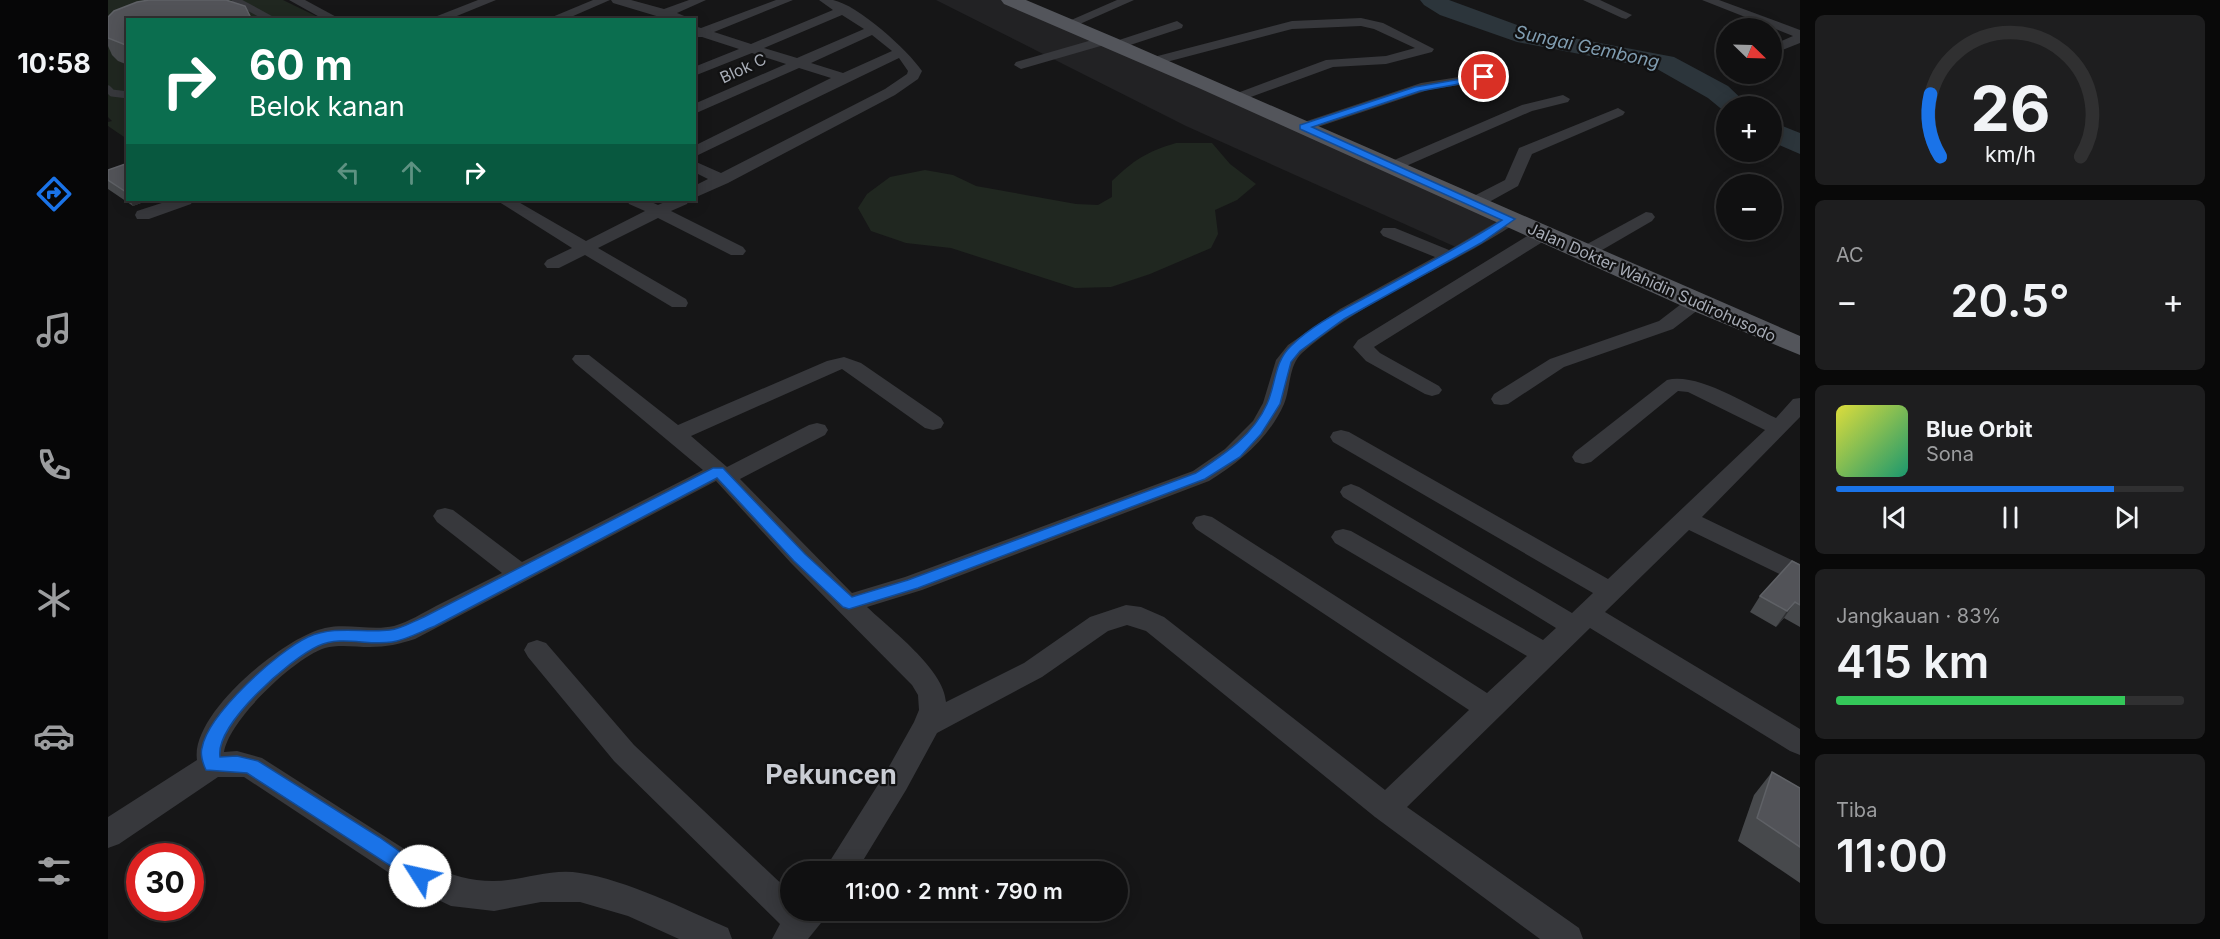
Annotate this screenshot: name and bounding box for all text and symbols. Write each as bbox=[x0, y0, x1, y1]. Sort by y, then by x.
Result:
north arrow bbox=[1716, 18, 1782, 84]
map controls bbox=[1716, 18, 1782, 240]
water label: Sungai Gembong bbox=[1513, 21, 1661, 72]
text: 60 m bbox=[249, 39, 353, 90]
icon: right bbox=[150, 42, 228, 120]
text: 10:58 bbox=[17, 47, 91, 80]
street label: Blok C bbox=[717, 49, 769, 87]
pin bbox=[1458, 51, 1509, 102]
icon: arrive bbox=[1467, 60, 1500, 93]
text: 26 bbox=[1970, 71, 2050, 146]
text: Belok kanan bbox=[249, 90, 405, 123]
button: + bbox=[1716, 96, 1782, 162]
text: km/h bbox=[1985, 141, 2035, 167]
icon: left bbox=[332, 156, 365, 189]
icon: ahead bbox=[395, 156, 428, 189]
icon: right bbox=[458, 156, 491, 189]
icon: directions bbox=[33, 173, 75, 215]
button: − bbox=[1716, 174, 1782, 240]
street label: Jalan Dokter Wahidin Sudirohusodo bbox=[1525, 218, 1779, 346]
text: AC bbox=[1836, 243, 1864, 267]
text: 20.5° bbox=[1950, 273, 2070, 328]
text: − bbox=[1836, 281, 1858, 321]
text: + bbox=[2162, 281, 2184, 321]
icon: music bbox=[33, 309, 75, 351]
text: Blue Orbit bbox=[1926, 416, 2033, 442]
text: Sona bbox=[1926, 442, 1974, 466]
icon: phone bbox=[33, 444, 75, 486]
icon: previous bbox=[1878, 501, 1911, 534]
icon: pause bbox=[1994, 501, 2027, 534]
icon: next bbox=[2110, 501, 2143, 534]
icon: climate bbox=[33, 579, 75, 621]
text: Jangkauan · 83% bbox=[1836, 604, 2001, 628]
text: 415 km bbox=[1836, 634, 1989, 689]
icon: car bbox=[33, 715, 75, 757]
district label: Pekuncen bbox=[765, 758, 897, 791]
text: Tiba bbox=[1836, 798, 1877, 822]
text: 11:00 bbox=[1836, 828, 1948, 883]
speed limit sign: 30 bbox=[126, 843, 204, 921]
position arrow bbox=[388, 844, 452, 908]
icon: filters bbox=[33, 850, 75, 892]
text: 11:00 · 2 mnt · 790 m bbox=[845, 878, 1063, 904]

